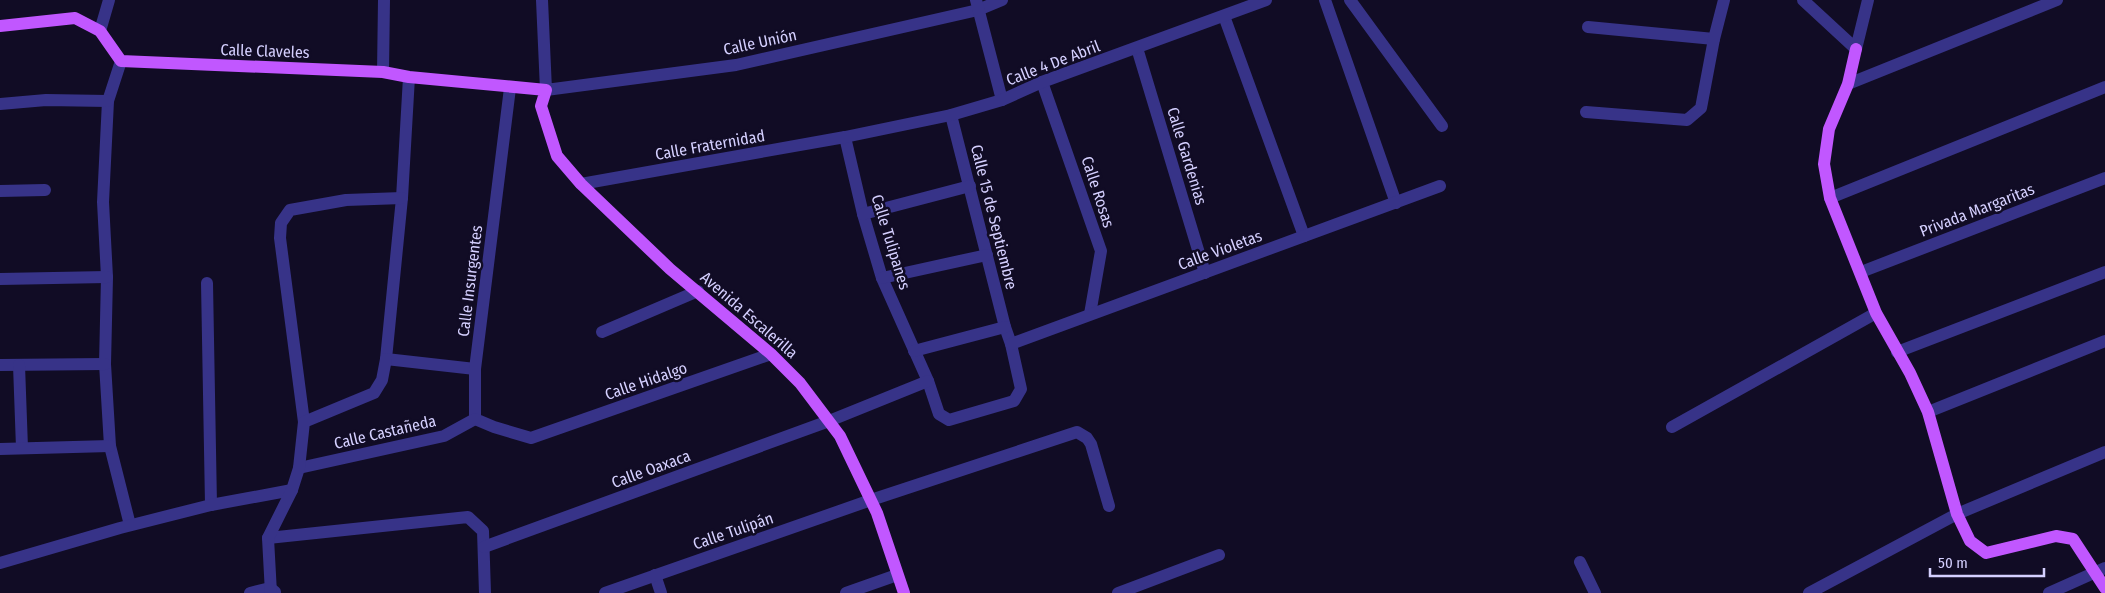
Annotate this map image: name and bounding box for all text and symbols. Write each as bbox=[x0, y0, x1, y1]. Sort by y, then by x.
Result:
street label: Calle Unión bbox=[722, 25, 798, 59]
street label: Calle 4 De Abril bbox=[1003, 36, 1103, 90]
street label: Calle Claveles bbox=[220, 40, 310, 62]
street label: Calle Gardenias bbox=[1163, 105, 1211, 207]
street label: Calle Fraternidad bbox=[654, 126, 766, 164]
street label: Calle 15 de Septiembre bbox=[967, 143, 1021, 292]
street label: Calle Rosas bbox=[1078, 154, 1118, 230]
street label: Privada Margaritas bbox=[1917, 179, 2037, 241]
street label: Calle Tulipanes bbox=[868, 192, 915, 292]
street label: Calle Insurgentes bbox=[454, 224, 486, 338]
street label: Calle Violetas bbox=[1175, 226, 1265, 274]
street label: Avenida Escalerilla bbox=[697, 268, 802, 362]
street label: Calle Hidalgo bbox=[602, 358, 690, 404]
street label: Calle Castañeda bbox=[332, 411, 438, 453]
street label: Calle Oaxaca bbox=[609, 446, 693, 492]
street label: Calle Tulipán bbox=[690, 508, 776, 554]
scale bar bbox=[1930, 546, 2044, 578]
text: 50 m bbox=[1938, 554, 1968, 572]

